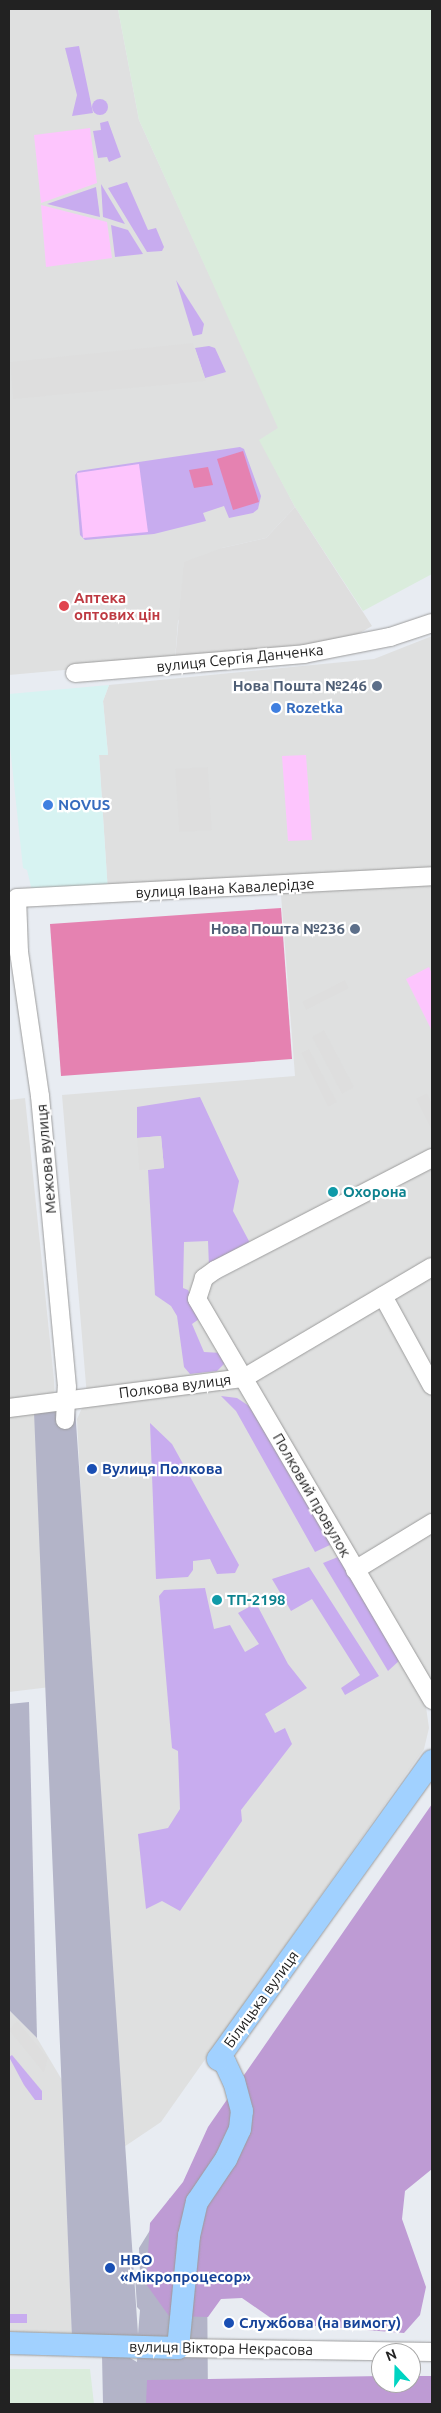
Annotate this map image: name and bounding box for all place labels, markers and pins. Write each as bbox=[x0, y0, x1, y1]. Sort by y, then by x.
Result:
place label: Аптека оптових цін bbox=[74, 588, 160, 623]
marker: Аптека оптових цін bbox=[58, 600, 70, 612]
place label: Нова Пошта №246 bbox=[233, 677, 367, 695]
marker: Нова Пошта №246 bbox=[371, 680, 383, 692]
place label: Rozetka bbox=[286, 699, 343, 717]
marker: Rozetka bbox=[270, 702, 282, 714]
place label: NOVUS bbox=[58, 796, 110, 814]
marker: NOVUS bbox=[42, 799, 54, 811]
place label: Нова Пошта №236 bbox=[211, 920, 345, 938]
marker: Нова Пошта №236 bbox=[349, 923, 361, 935]
place label: Охорона bbox=[343, 1183, 407, 1201]
marker: Охорона bbox=[327, 1186, 339, 1198]
place label: Вулиця Полкова bbox=[102, 1460, 223, 1478]
marker: Вулиця Полкова bbox=[86, 1463, 98, 1475]
place label: ТП-2198 bbox=[227, 1591, 286, 1609]
marker: ТП-2198 bbox=[211, 1594, 223, 1606]
place label: НВО «Мікропроцесор» bbox=[120, 2250, 251, 2285]
marker: НВО «Мікропроцесор» bbox=[104, 2262, 116, 2274]
place label: Службова (на вимогу) bbox=[239, 2314, 401, 2332]
marker: Службова (на вимогу) bbox=[223, 2317, 235, 2329]

